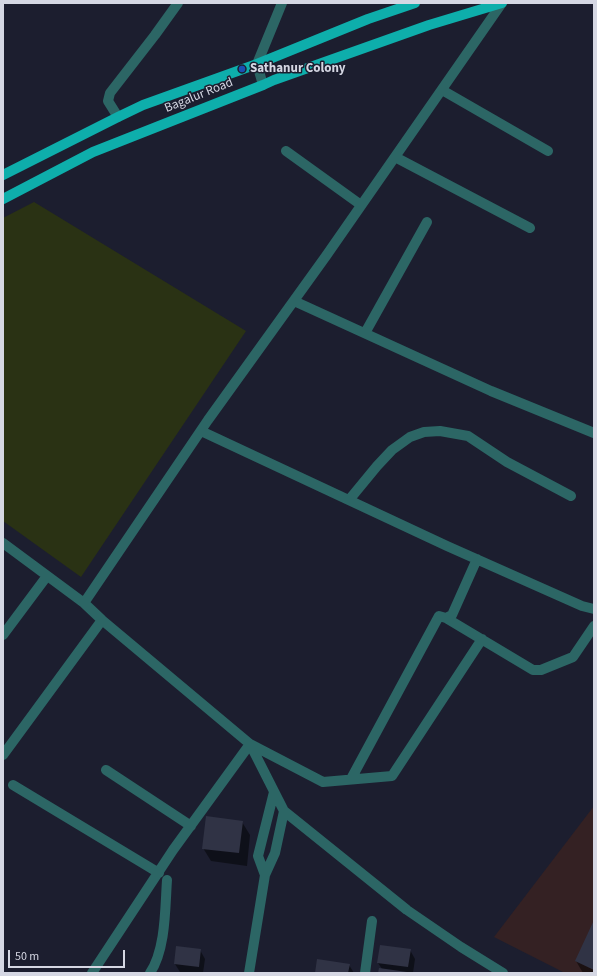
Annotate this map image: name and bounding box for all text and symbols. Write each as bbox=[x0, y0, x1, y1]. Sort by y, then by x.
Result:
place label: Sathanur Colony bbox=[250, 61, 346, 77]
marker: Sathanur Colony bbox=[237, 64, 247, 74]
street label: Bagalur Road bbox=[162, 75, 236, 117]
scale bar bbox=[10, 942, 127, 968]
text: 50 m bbox=[15, 948, 39, 965]

